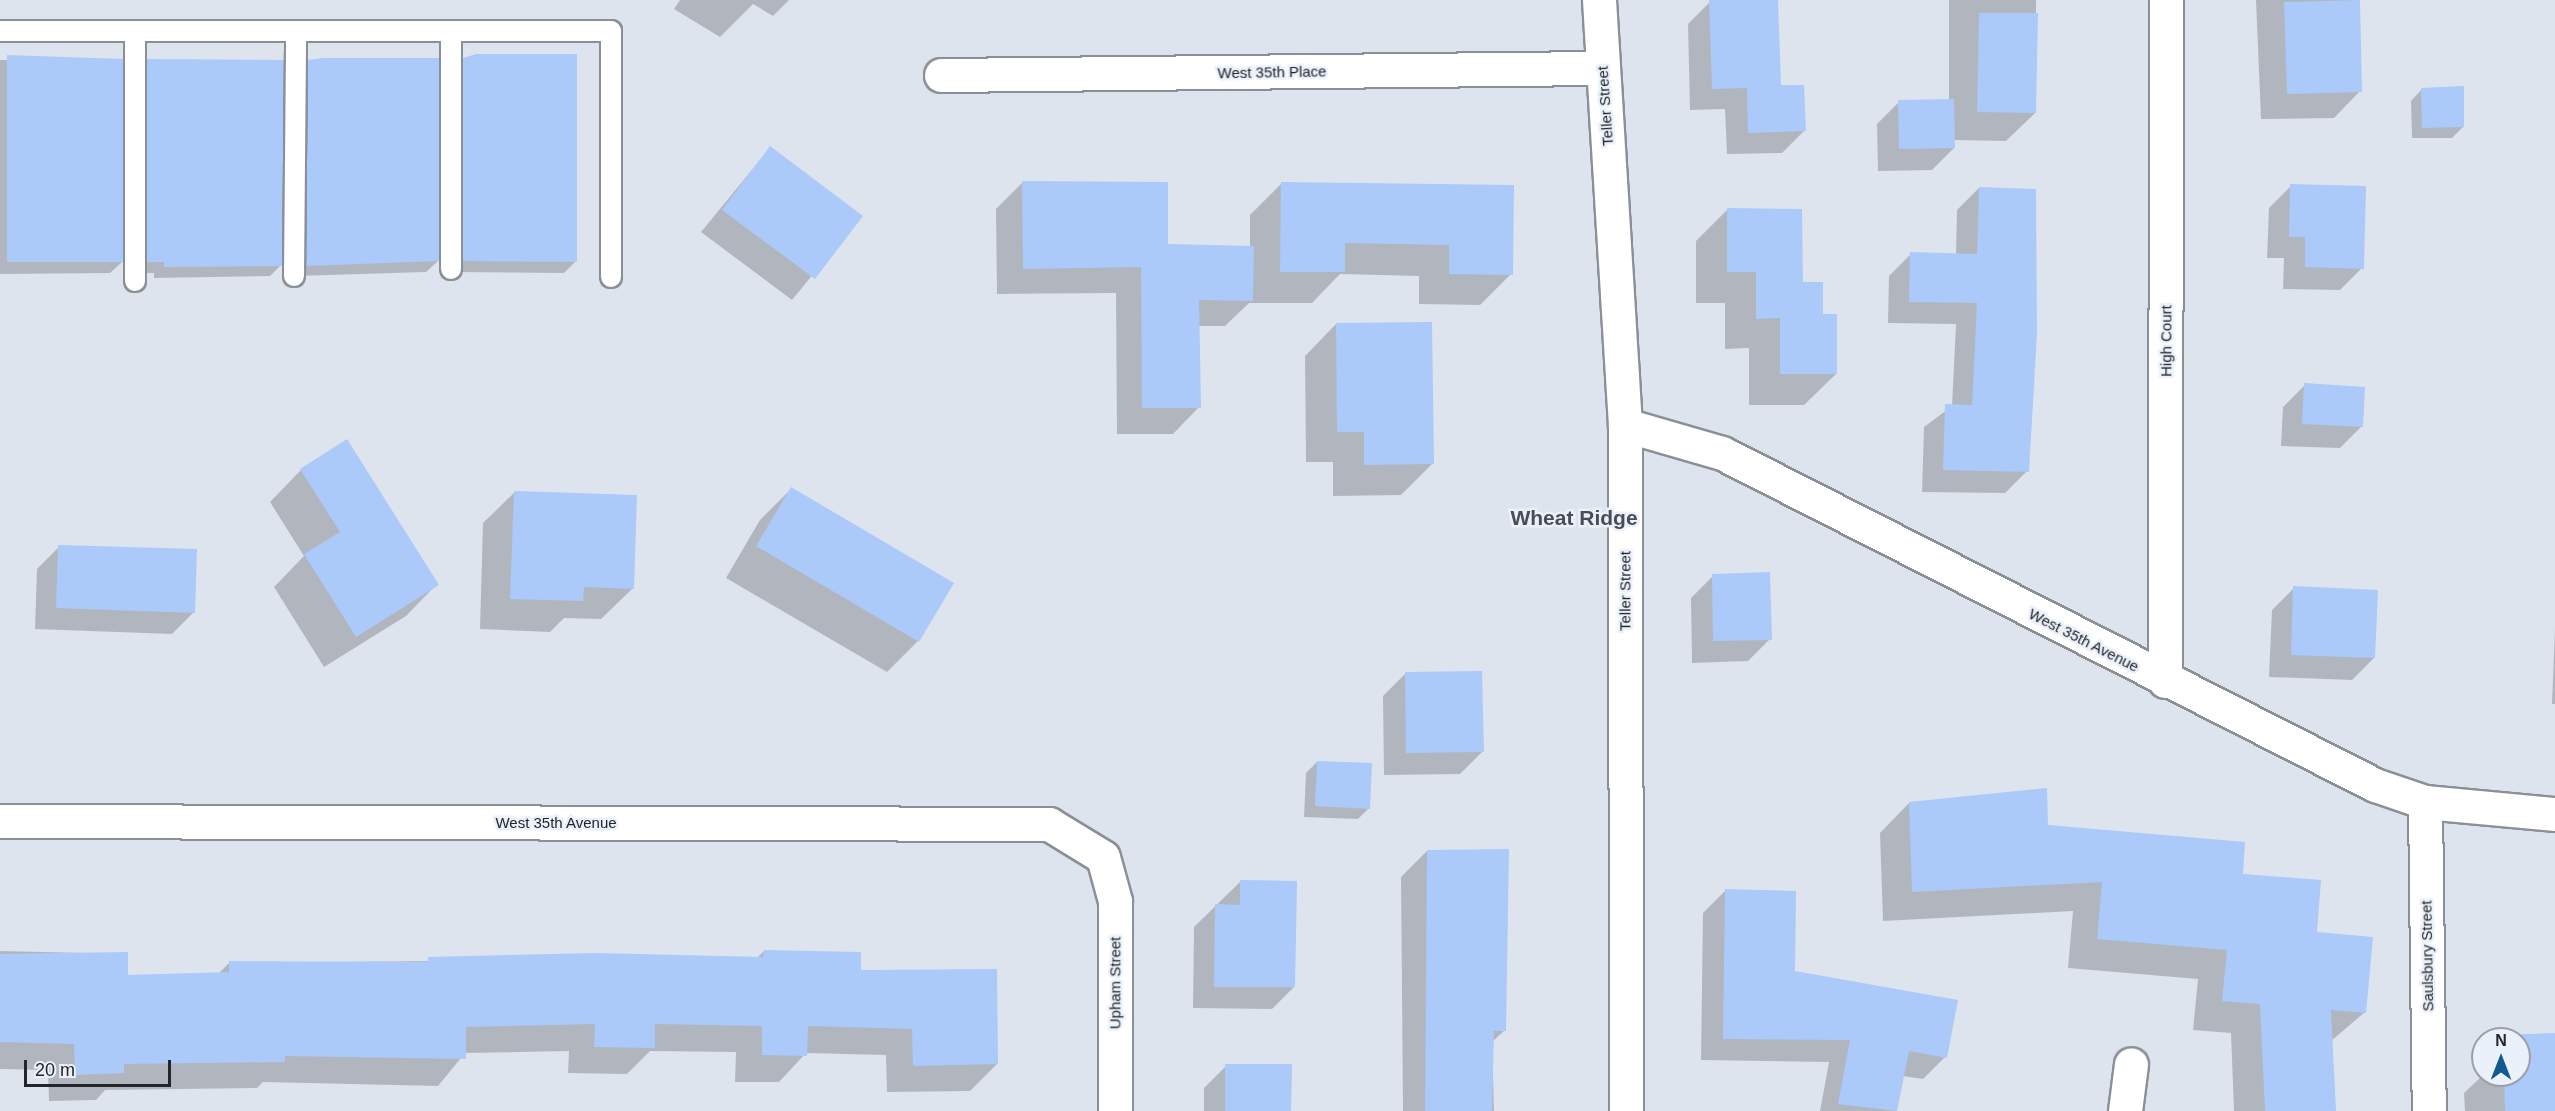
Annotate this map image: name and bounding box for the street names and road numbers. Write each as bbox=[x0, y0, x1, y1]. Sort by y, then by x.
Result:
street label: West 35th Place bbox=[1217, 62, 1327, 82]
street label: Teller Street bbox=[1593, 65, 1617, 147]
street label: High Court bbox=[2157, 305, 2175, 377]
street label: Teller Street bbox=[1616, 551, 1634, 631]
street label: West 35th Avenue bbox=[2026, 604, 2142, 676]
street label: West 35th Avenue bbox=[495, 814, 617, 832]
street label: Saulsbury Street bbox=[2417, 900, 2437, 1012]
street label: Upham Street bbox=[1106, 937, 1124, 1029]

